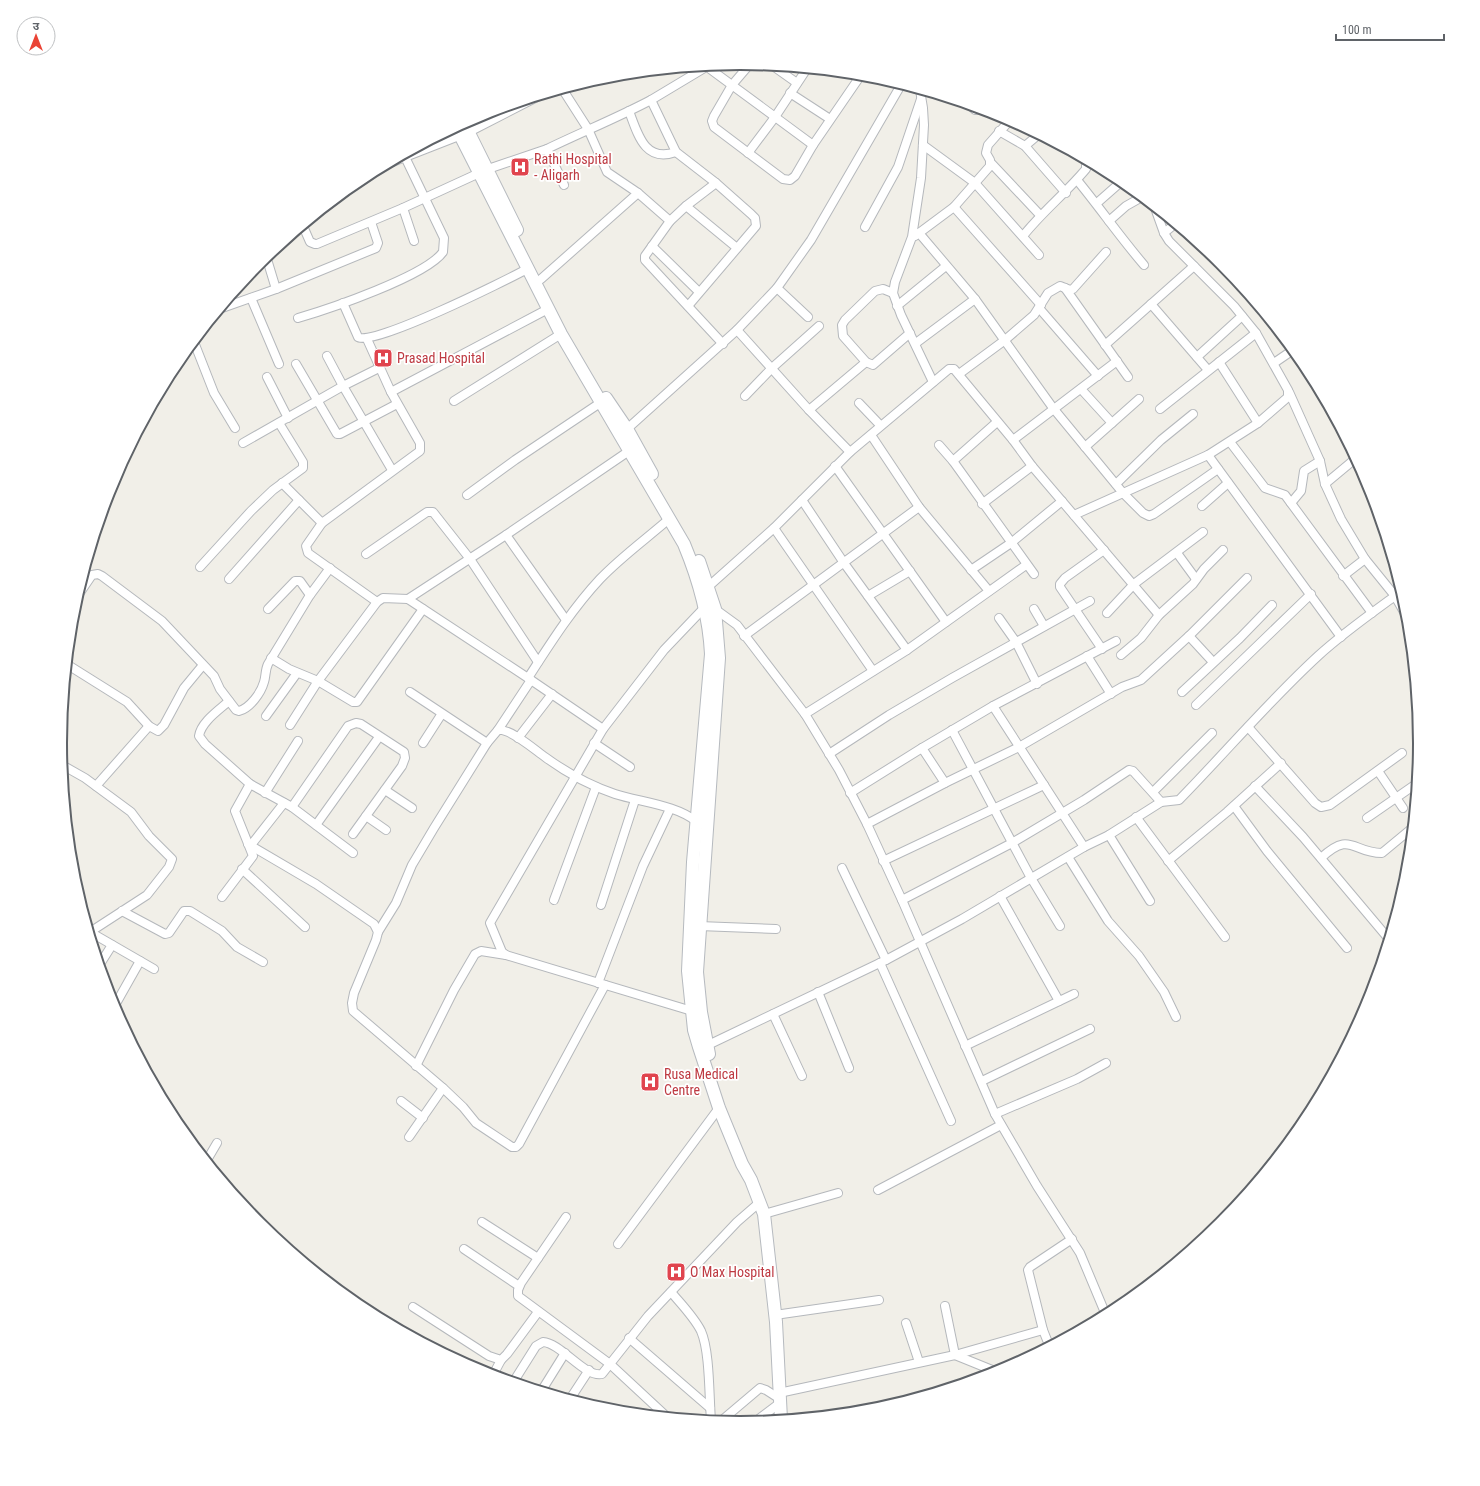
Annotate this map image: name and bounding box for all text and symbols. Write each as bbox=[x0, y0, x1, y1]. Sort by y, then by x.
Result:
north arrow bbox=[16, 16, 56, 56]
scale bar bbox=[1336, 16, 1444, 42]
text: उ bbox=[33, 20, 40, 33]
text: 100 m bbox=[1342, 23, 1372, 37]
place label: Rathi Hospital - Aligarh bbox=[534, 151, 612, 183]
hospital icon: Rathi Hospital - Aligarh bbox=[509, 156, 531, 178]
hospital icon: Prasad Hospital bbox=[372, 347, 394, 369]
place label: Prasad Hospital bbox=[397, 350, 485, 366]
place label: Rusa Medical Centre bbox=[664, 1066, 738, 1098]
hospital icon: Rusa Medical Centre bbox=[639, 1071, 661, 1093]
hospital icon: O Max Hospital bbox=[665, 1261, 687, 1283]
place label: O Max Hospital bbox=[690, 1264, 775, 1280]

